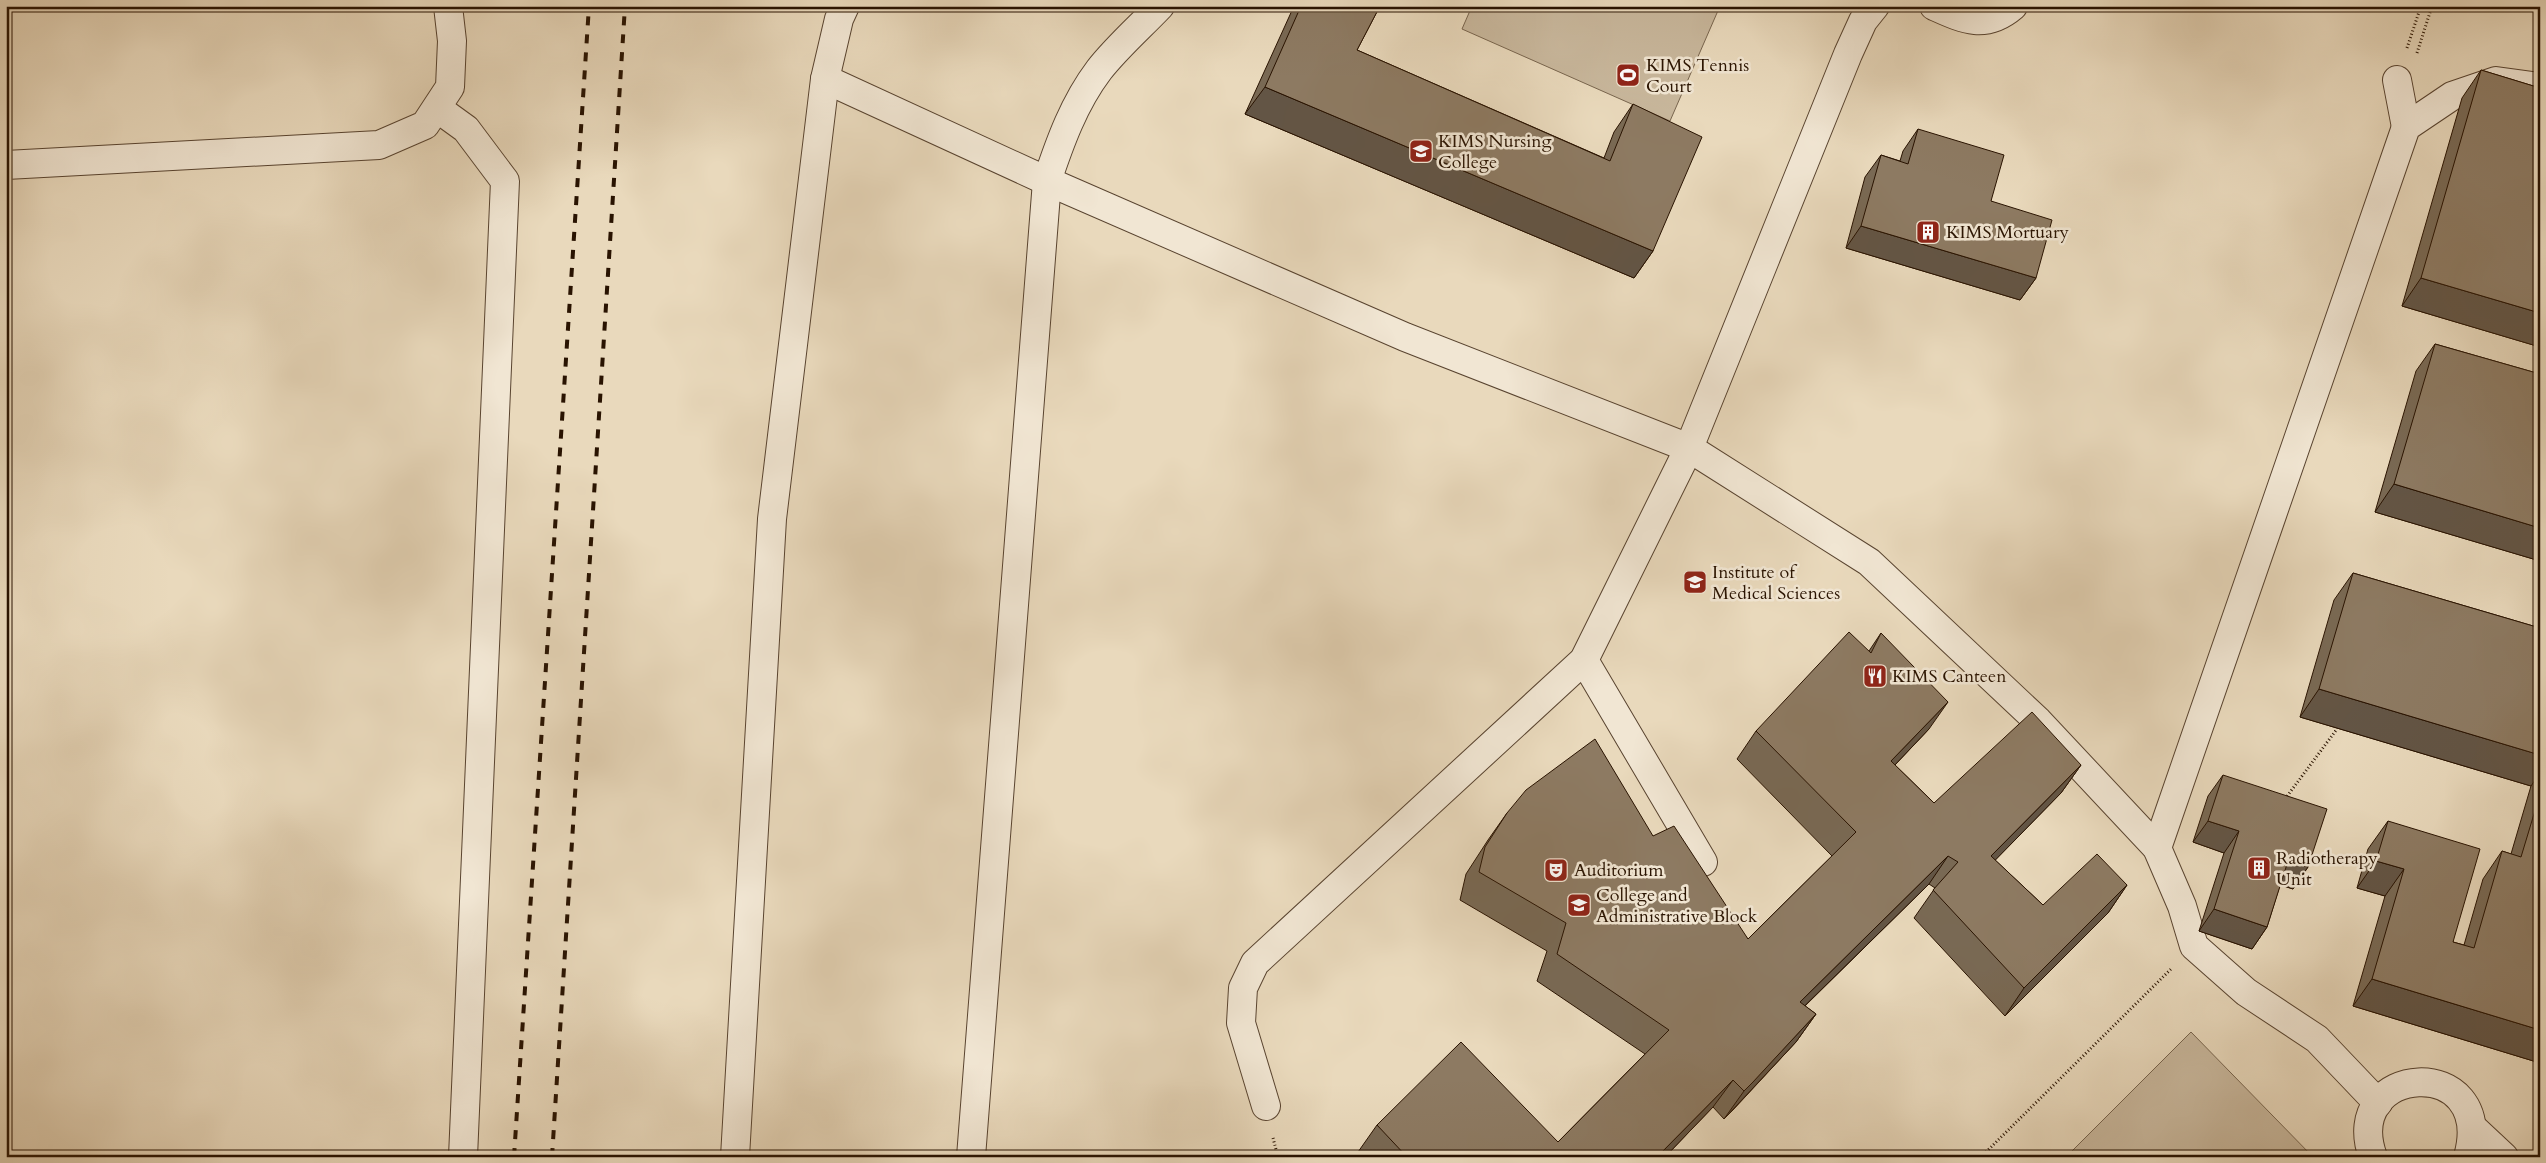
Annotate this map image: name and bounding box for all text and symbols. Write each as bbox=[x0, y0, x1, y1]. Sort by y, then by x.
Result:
place label: KIMS Tennis Court bbox=[1646, 53, 1749, 99]
sports icon: KIMS Tennis Court bbox=[1615, 62, 1641, 88]
place label: KIMS Nursing College bbox=[1438, 129, 1552, 175]
school or university icon: KIMS Nursing College bbox=[1408, 138, 1434, 164]
building icon: KIMS Mortuary bbox=[1915, 219, 1941, 245]
place label: KIMS Mortuary bbox=[1946, 220, 2070, 245]
place label: Institute of Medical Sciences bbox=[1712, 560, 1840, 606]
school or university icon: Institute of Medical Sciences bbox=[1682, 569, 1708, 595]
restaurant icon: KIMS Canteen bbox=[1862, 663, 1888, 689]
place label: KIMS Canteen bbox=[1892, 664, 2007, 689]
place label: Radiotherapy Unit bbox=[2276, 846, 2378, 892]
building icon: Radiotherapy Unit bbox=[2246, 855, 2272, 881]
theatre icon: Auditorium bbox=[1543, 857, 1569, 883]
place label: Auditorium bbox=[1574, 858, 1664, 883]
place label: College and Administrative Block bbox=[1596, 883, 1758, 929]
school or university icon: College and Administrative Block bbox=[1566, 892, 1592, 918]

